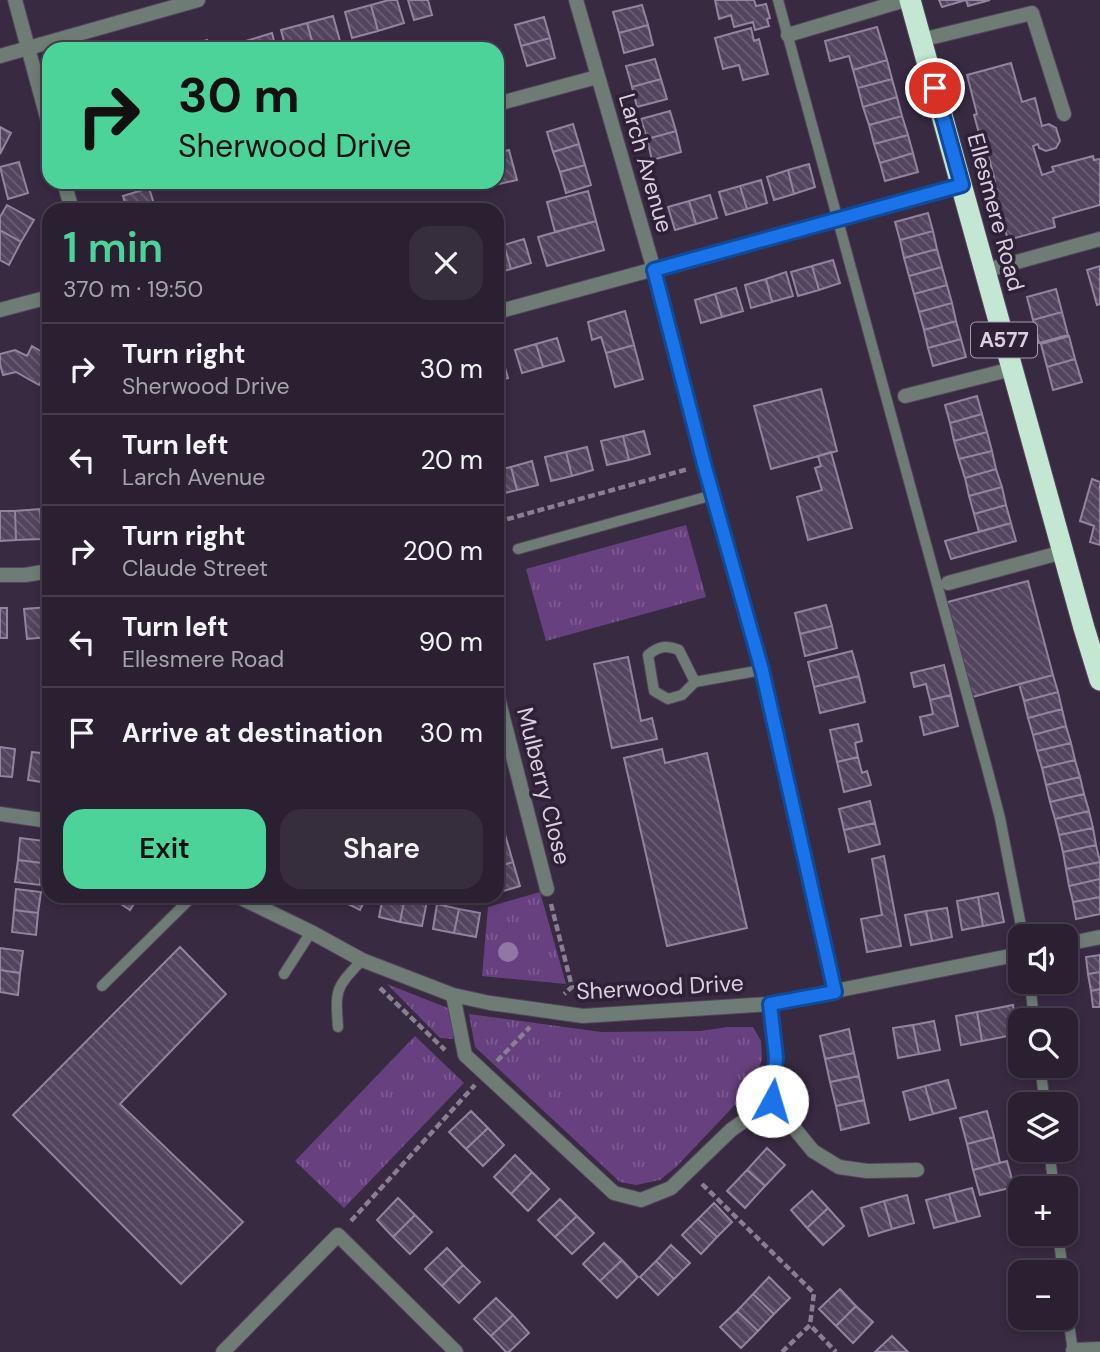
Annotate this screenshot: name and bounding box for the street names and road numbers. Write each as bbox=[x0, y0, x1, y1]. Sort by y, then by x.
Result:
street label: Larch Avenue bbox=[612, 90, 680, 236]
street label: Ellesmere Road bbox=[961, 130, 1031, 294]
road number: A577 bbox=[971, 322, 1037, 358]
street label: Mulberry Close bbox=[510, 704, 578, 868]
street label: Sherwood Drive bbox=[576, 968, 744, 1006]

